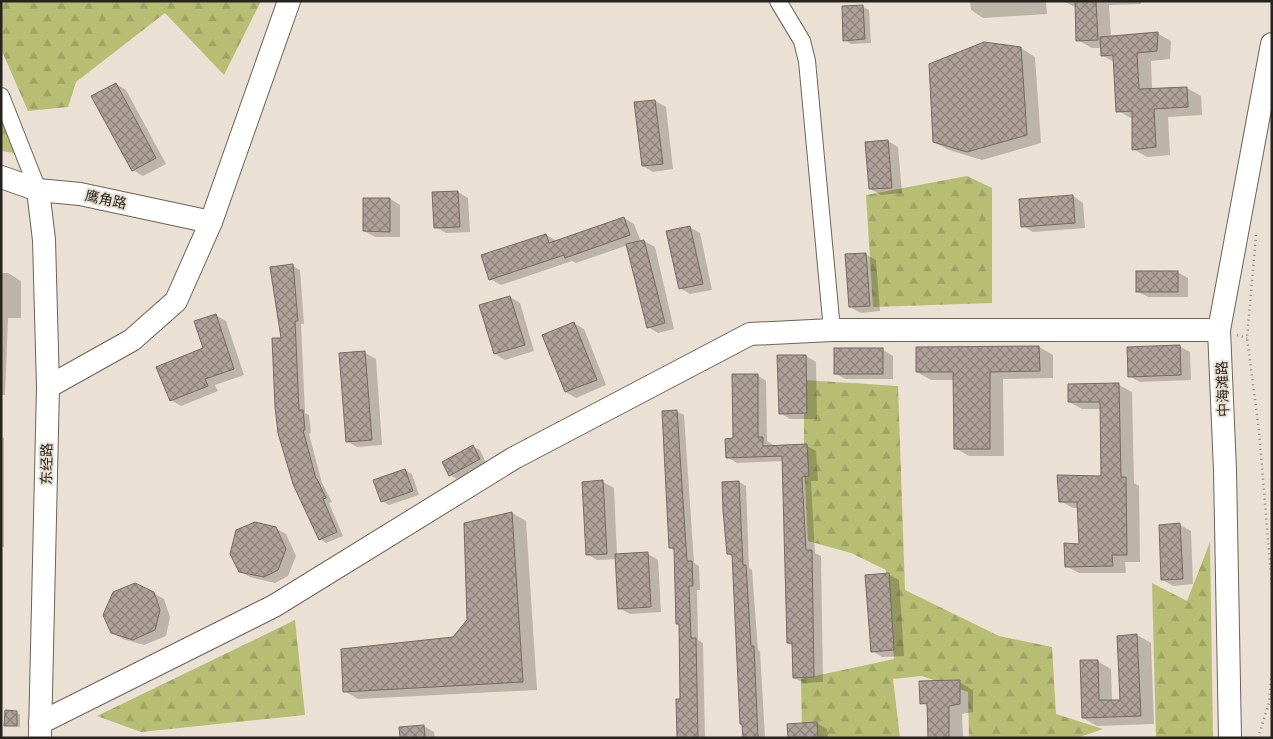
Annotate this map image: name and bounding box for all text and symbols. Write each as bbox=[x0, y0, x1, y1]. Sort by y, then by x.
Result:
street label: 鹰角路 bbox=[83, 185, 129, 213]
street label: 中海滩路 bbox=[1212, 361, 1232, 417]
street label: 东经路 bbox=[36, 443, 56, 485]

